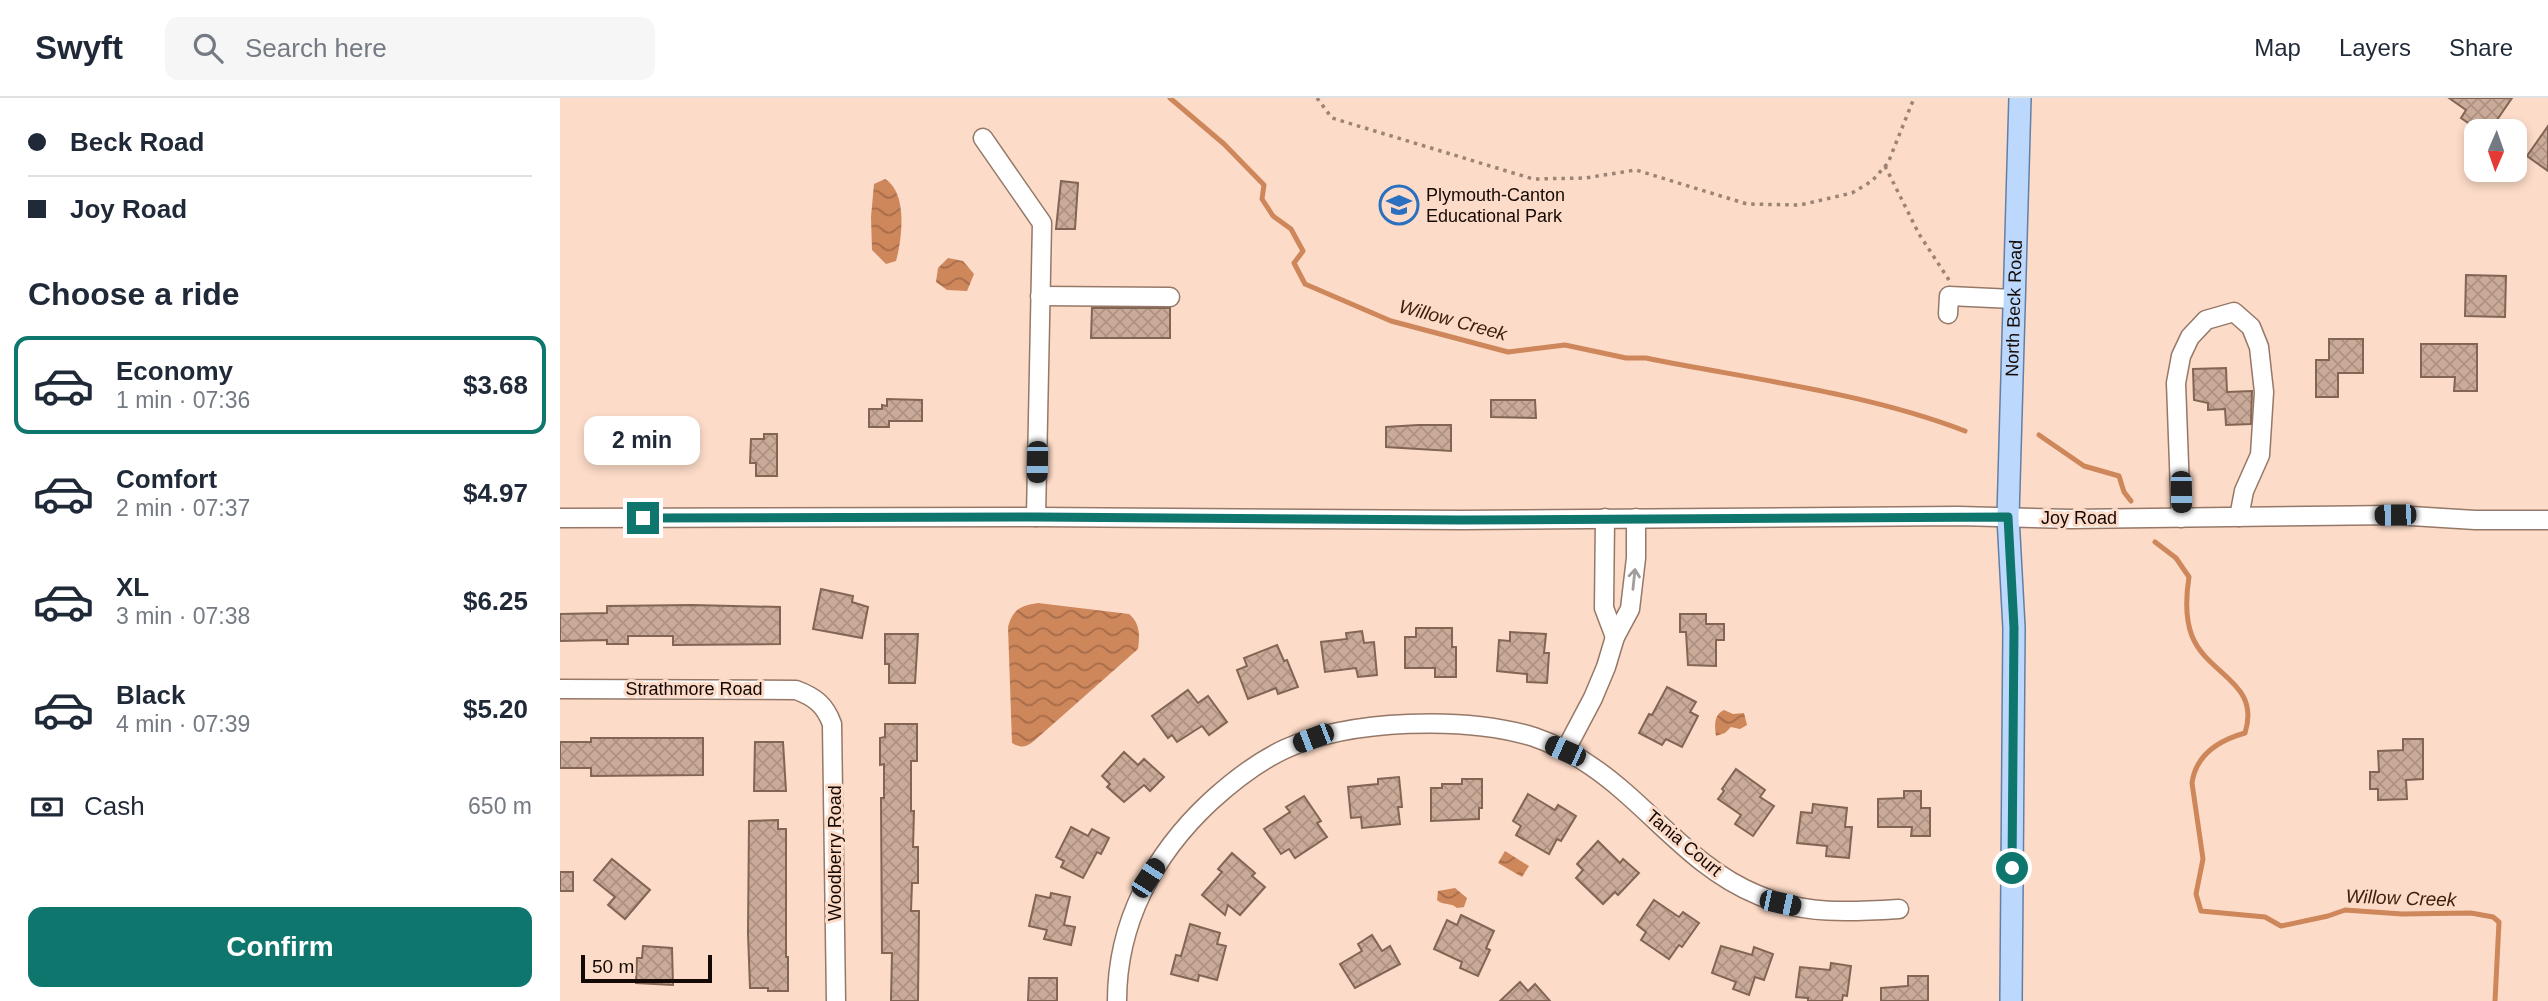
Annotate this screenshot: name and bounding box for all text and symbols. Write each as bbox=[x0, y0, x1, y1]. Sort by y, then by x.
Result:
search box bbox=[165, 17, 655, 80]
text: Swyft bbox=[35, 29, 123, 66]
icon: search bbox=[189, 29, 227, 67]
text: Search here bbox=[245, 33, 387, 63]
text: Map bbox=[2254, 34, 2301, 61]
text: Layers bbox=[2339, 34, 2411, 61]
text: Share bbox=[2449, 34, 2513, 61]
north arrow bbox=[2464, 119, 2527, 182]
map controls bbox=[2464, 119, 2527, 182]
text: Beck Road bbox=[70, 127, 204, 157]
school or university icon: Plymouth-Canton Educational Park bbox=[1378, 184, 1420, 226]
place label: Plymouth-Canton Educational Park bbox=[1426, 185, 1565, 226]
text: Joy Road bbox=[70, 194, 187, 224]
street label: North Beck Road bbox=[2002, 239, 2026, 377]
text: Choose a ride bbox=[28, 276, 240, 312]
water label: Willow Creek bbox=[1397, 296, 1511, 345]
icon: car bbox=[32, 354, 95, 417]
text: Economy bbox=[116, 356, 233, 386]
text: $3.68 bbox=[463, 370, 528, 400]
text: 1 min · 07:36 bbox=[116, 387, 250, 413]
callout: 2 min bbox=[585, 416, 701, 466]
text: 2 min bbox=[612, 427, 672, 453]
car bbox=[1027, 441, 1048, 483]
icon: car bbox=[32, 462, 95, 525]
text: Comfort bbox=[116, 464, 217, 494]
car bbox=[2171, 471, 2192, 513]
text: $4.97 bbox=[463, 478, 528, 508]
text: 2 min · 07:37 bbox=[116, 495, 250, 521]
route end bbox=[627, 502, 659, 534]
car bbox=[2374, 504, 2417, 526]
street label: Joy Road bbox=[2041, 508, 2117, 528]
one-way arrow bbox=[1627, 568, 1640, 591]
icon: car bbox=[32, 570, 95, 633]
text: XL bbox=[116, 572, 149, 602]
text: $6.25 bbox=[463, 586, 528, 616]
text: 3 min · 07:38 bbox=[116, 603, 250, 629]
icon: car bbox=[32, 678, 95, 741]
street label: Strathmore Road bbox=[625, 679, 763, 699]
text: Black bbox=[116, 680, 185, 710]
text: $5.20 bbox=[463, 694, 528, 724]
text: 4 min · 07:39 bbox=[116, 711, 250, 737]
car bbox=[1290, 721, 1337, 755]
car bbox=[1542, 733, 1589, 769]
street label: Woodberry Road bbox=[825, 785, 845, 921]
icon: cash bbox=[28, 788, 66, 826]
text: Cash bbox=[84, 791, 145, 821]
text: 650 m bbox=[468, 793, 532, 819]
street label: Tania Court bbox=[1642, 806, 1726, 880]
route start bbox=[1996, 852, 2028, 884]
car bbox=[1128, 855, 1169, 901]
water label: Willow Creek bbox=[2345, 886, 2458, 910]
car bbox=[1758, 888, 1803, 918]
button: Confirm bbox=[28, 907, 532, 987]
scale bar bbox=[581, 952, 712, 984]
text: 50 m bbox=[592, 956, 634, 977]

